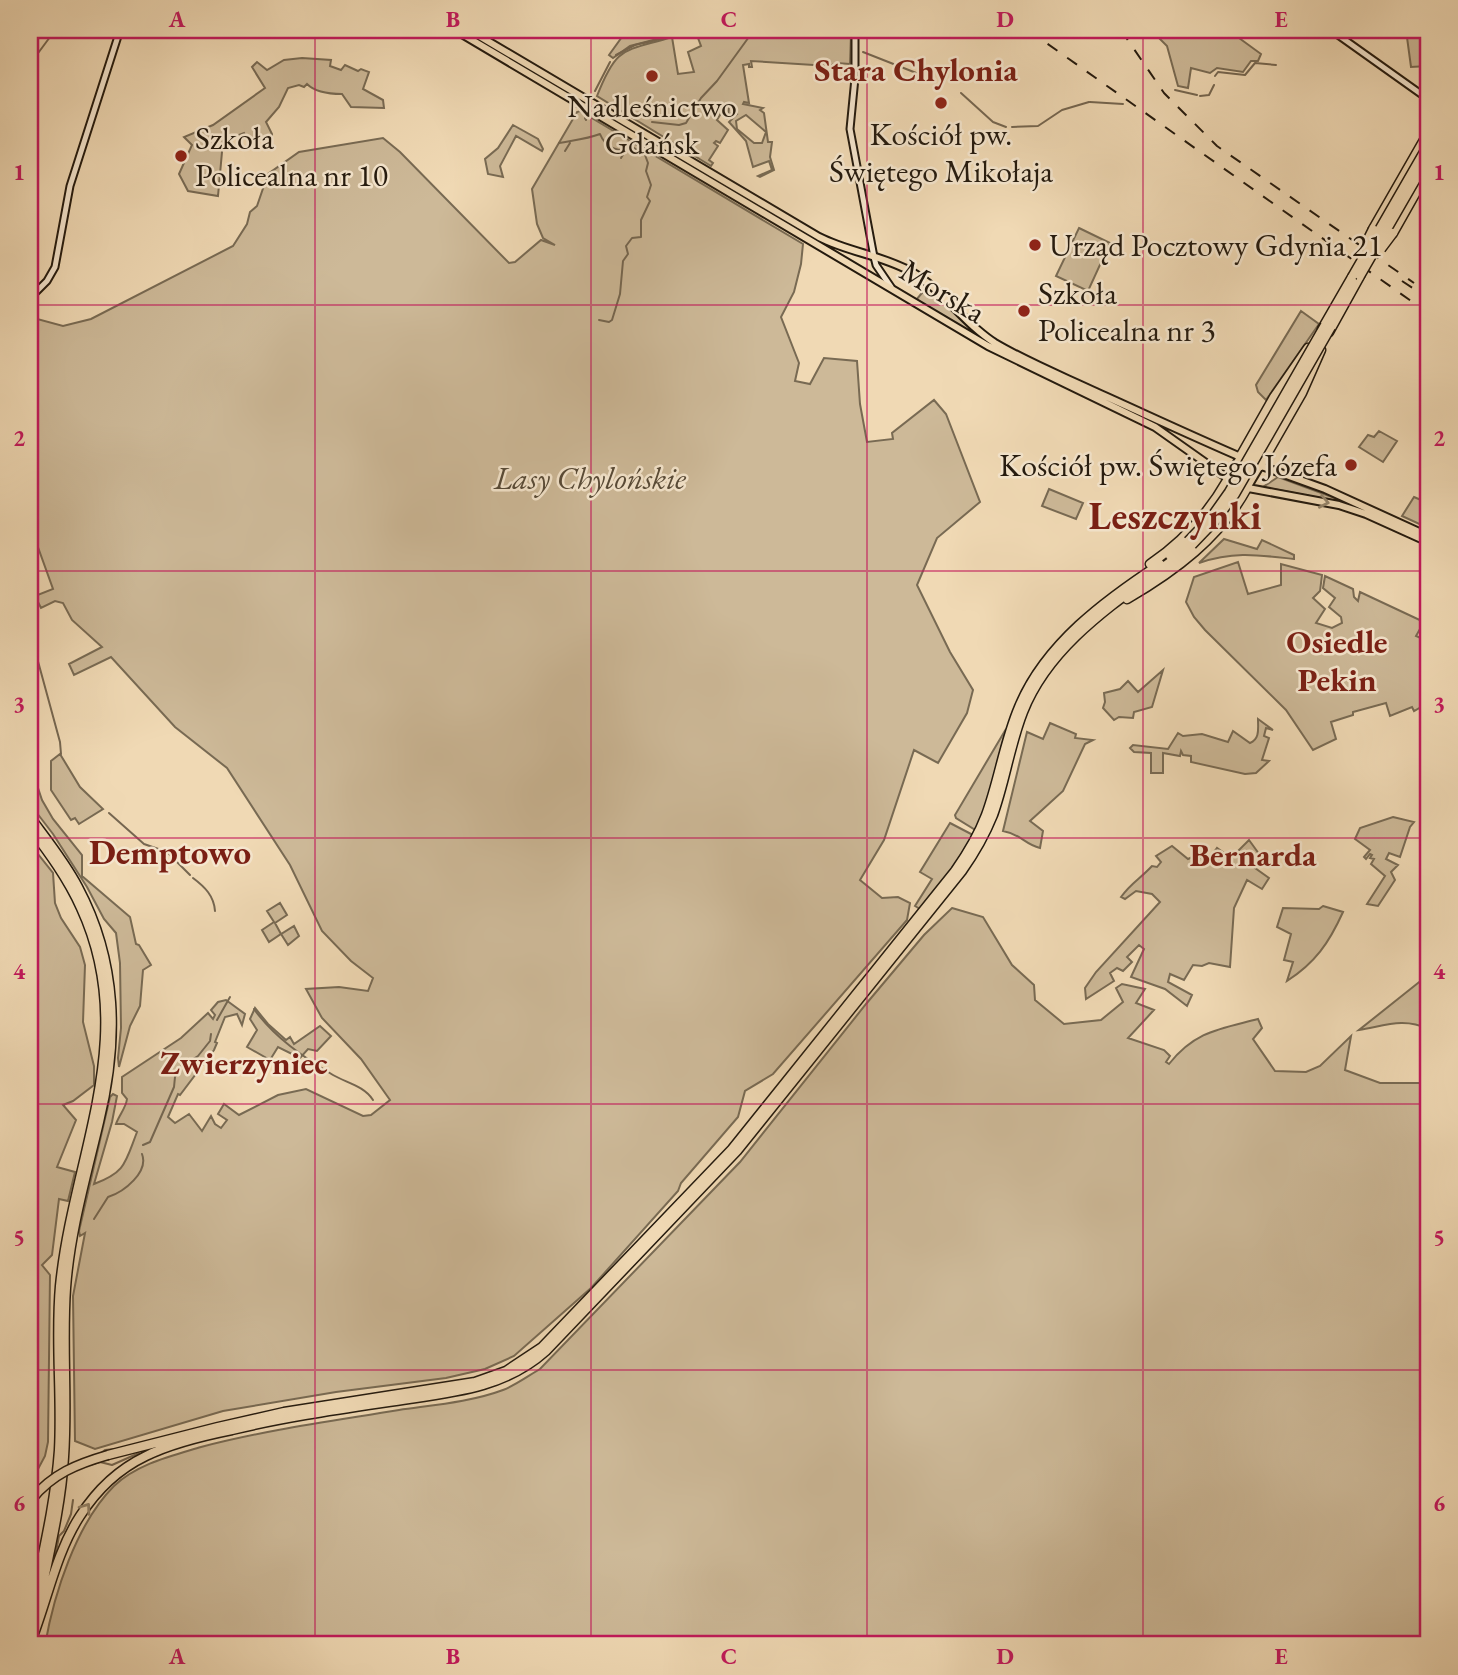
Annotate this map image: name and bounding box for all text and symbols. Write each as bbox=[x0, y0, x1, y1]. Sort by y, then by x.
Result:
text: A bbox=[168, 4, 186, 34]
text: B bbox=[446, 4, 460, 34]
text: C bbox=[721, 4, 737, 34]
text: D bbox=[996, 4, 1014, 34]
text: E bbox=[1274, 4, 1288, 34]
district label: Stara Chylonia bbox=[814, 48, 1018, 91]
marker: Nadleśnictwo Gdańsk bbox=[644, 68, 660, 84]
place label: Nadleśnictwo Gdańsk bbox=[567, 85, 737, 164]
marker: Kościół pw. Świętego Mikołaja bbox=[933, 95, 949, 111]
place label: Kościół pw. Świętego Mikołaja bbox=[829, 113, 1053, 192]
place label: Szkoła Policealna nr 10 bbox=[195, 117, 388, 196]
marker: Szkoła Policealna nr 10 bbox=[173, 148, 189, 164]
text: 1 bbox=[13, 157, 25, 187]
text: 1 bbox=[1433, 157, 1445, 187]
place label: Urząd Pocztowy Gdynia 21 bbox=[1049, 224, 1383, 266]
marker: Urząd Pocztowy Gdynia 21 bbox=[1027, 237, 1043, 253]
street label: Morska bbox=[892, 249, 994, 333]
place label: Szkoła Policealna nr 3 bbox=[1038, 272, 1216, 351]
marker: Szkoła Policealna nr 3 bbox=[1016, 303, 1032, 319]
text: 2 bbox=[13, 423, 25, 453]
text: 2 bbox=[1433, 423, 1445, 453]
place label: Kościół pw. Świętego Józefa bbox=[999, 444, 1337, 486]
park label: Lasy Chylońskie bbox=[493, 457, 687, 499]
marker: Kościół pw. Świętego Józefa bbox=[1343, 457, 1359, 473]
district label: Leszczynki bbox=[1089, 491, 1261, 540]
one-way arrow bbox=[1318, 494, 1330, 509]
district label: Osiedle Pekin bbox=[1286, 620, 1388, 701]
text: 3 bbox=[13, 689, 25, 719]
text: 3 bbox=[1433, 689, 1445, 719]
district label: Demptowo bbox=[89, 829, 251, 874]
district label: Bernarda bbox=[1189, 833, 1317, 876]
text: 4 bbox=[13, 956, 26, 986]
text: 4 bbox=[1433, 956, 1446, 986]
district label: Zwierzyniec bbox=[160, 1041, 328, 1084]
text: 5 bbox=[13, 1222, 25, 1252]
text: 5 bbox=[1433, 1222, 1445, 1252]
text: 6 bbox=[13, 1488, 25, 1518]
text: 6 bbox=[1433, 1488, 1445, 1518]
one-way arrow bbox=[77, 1503, 90, 1516]
text: A bbox=[168, 1641, 186, 1671]
text: B bbox=[446, 1641, 460, 1671]
text: C bbox=[721, 1641, 737, 1671]
text: D bbox=[996, 1641, 1014, 1671]
text: E bbox=[1274, 1641, 1288, 1671]

